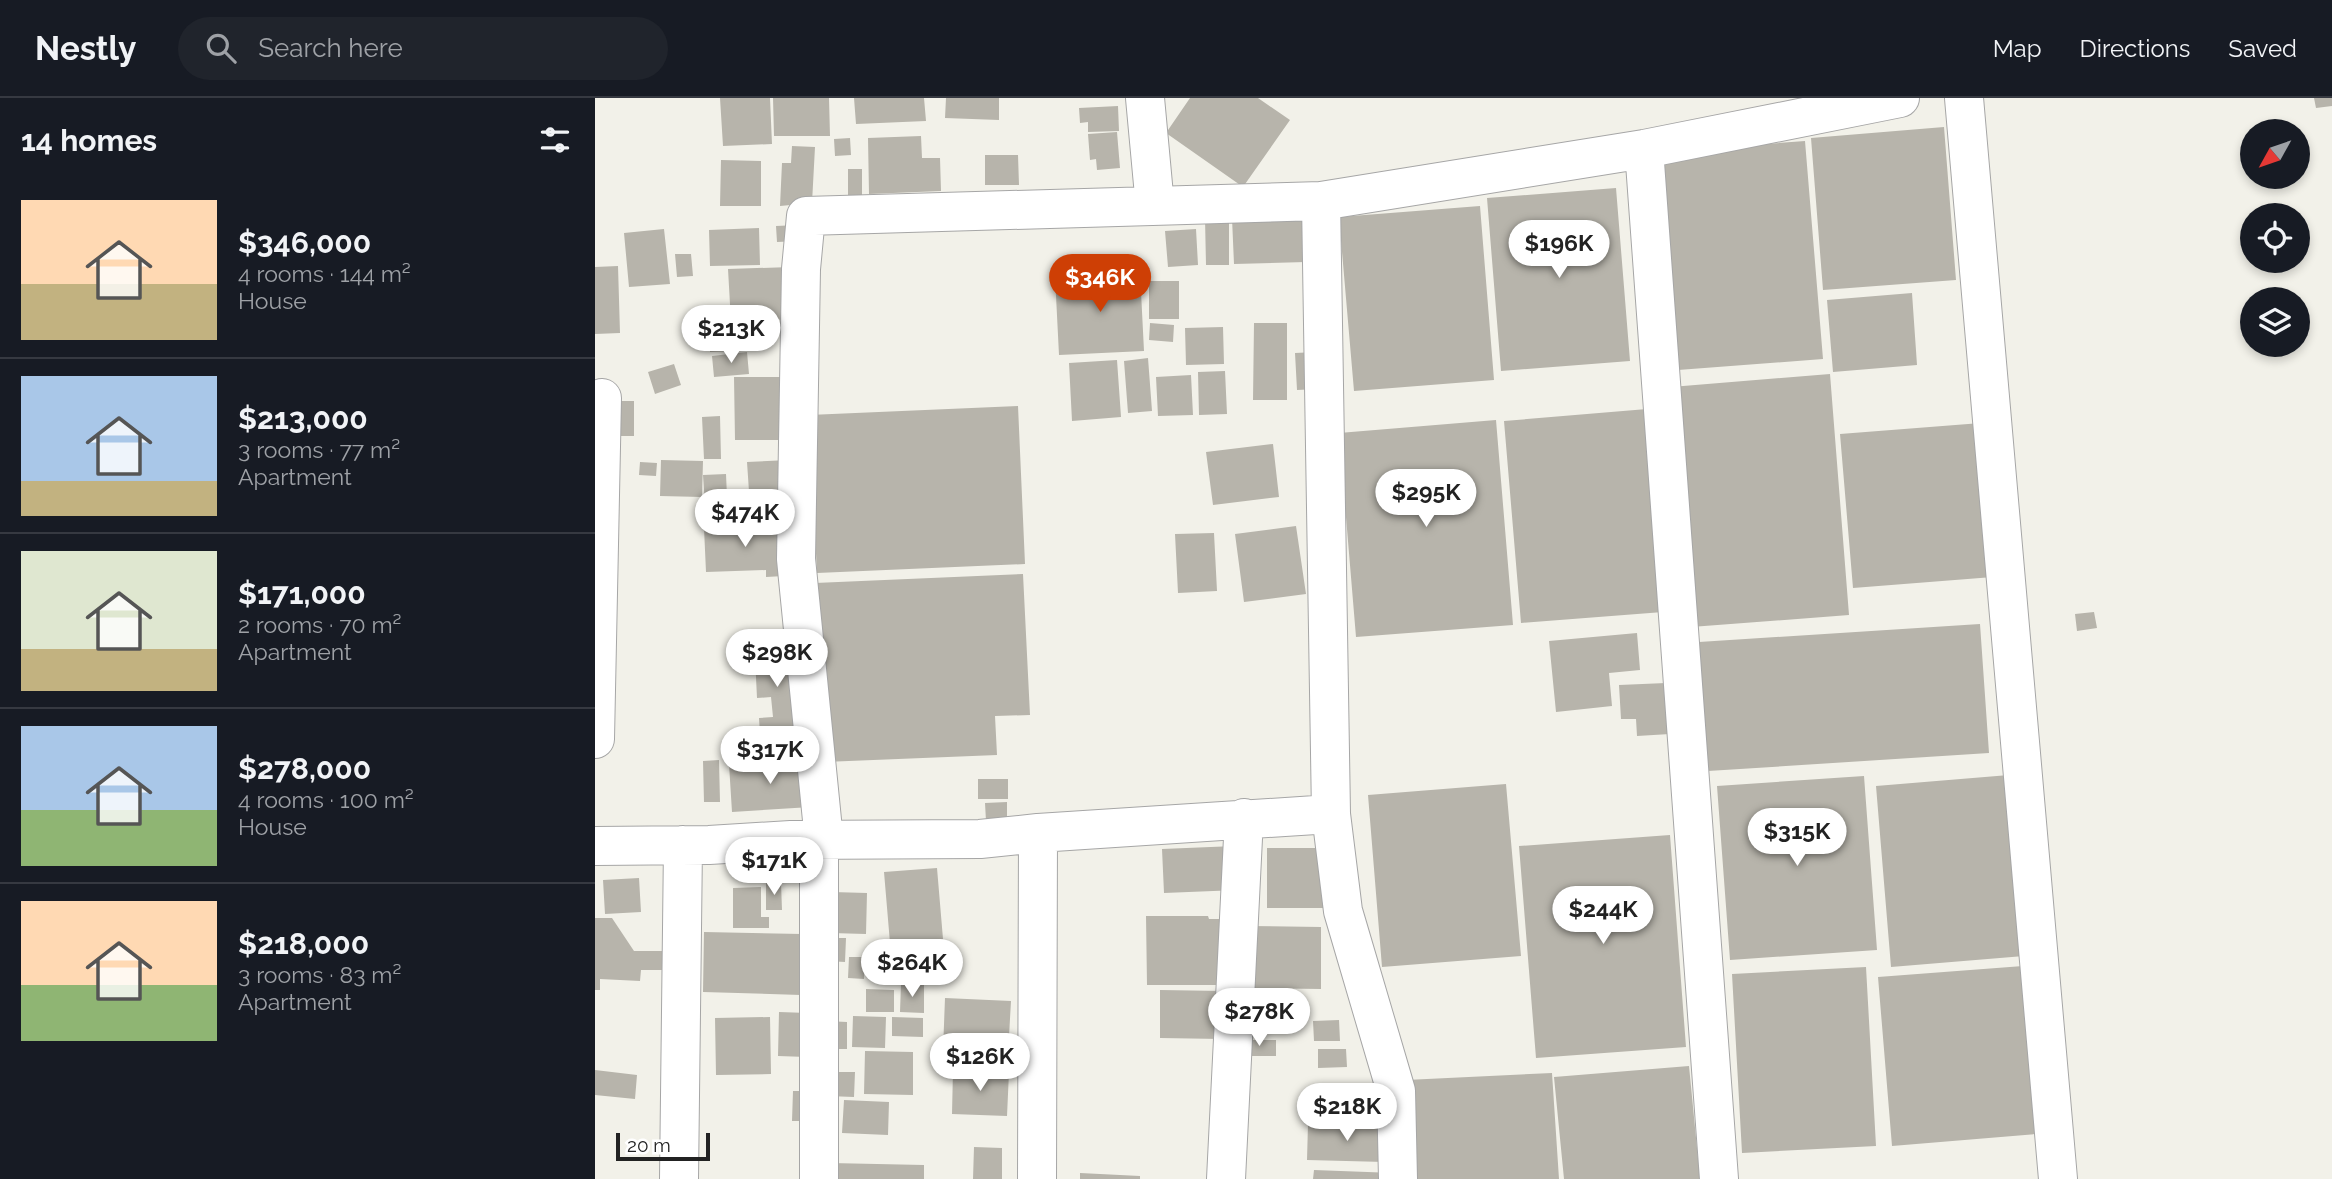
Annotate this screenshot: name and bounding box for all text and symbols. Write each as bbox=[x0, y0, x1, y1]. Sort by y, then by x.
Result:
search box bbox=[178, 17, 668, 80]
text: Nestly bbox=[35, 29, 136, 68]
icon: search bbox=[202, 29, 240, 67]
text: Search here bbox=[258, 33, 403, 63]
text: Map bbox=[1993, 34, 2042, 63]
text: Directions bbox=[2080, 34, 2190, 63]
text: Saved bbox=[2228, 34, 2297, 63]
north arrow bbox=[2240, 119, 2310, 189]
map controls bbox=[2240, 119, 2310, 357]
icon: filters bbox=[536, 121, 574, 159]
text: 14 homes bbox=[21, 123, 157, 158]
button: locate bbox=[2240, 203, 2310, 273]
pin: $196K bbox=[1510, 220, 1608, 280]
text: $346,000 bbox=[238, 225, 371, 260]
icon: home bbox=[77, 228, 161, 312]
text: $196K bbox=[1525, 229, 1593, 256]
pin: $346K bbox=[1051, 254, 1149, 314]
text: 4 rooms · 144 m² bbox=[238, 260, 411, 287]
text: $346K bbox=[1065, 263, 1135, 290]
text: House bbox=[238, 287, 307, 314]
button: layers bbox=[2240, 287, 2310, 357]
pin: $213K bbox=[682, 306, 780, 365]
text: $213K bbox=[697, 314, 765, 341]
text: $213,000 bbox=[238, 401, 368, 436]
icon: home bbox=[77, 404, 161, 488]
text: 3 rooms · 77 m² bbox=[238, 436, 400, 463]
text: Apartment bbox=[238, 463, 352, 490]
pin: $295K bbox=[1377, 470, 1475, 529]
text: $295K bbox=[1391, 478, 1461, 505]
pin: $474K bbox=[696, 490, 794, 549]
text: $474K bbox=[711, 498, 779, 525]
text: $171,000 bbox=[238, 576, 366, 611]
icon: home bbox=[77, 579, 161, 663]
text: 2 rooms · 70 m² bbox=[238, 611, 401, 638]
pin: $298K bbox=[728, 630, 826, 689]
text: Apartment bbox=[238, 638, 352, 665]
text: $298K bbox=[742, 638, 812, 665]
pin: $317K bbox=[721, 726, 819, 786]
text: $317K bbox=[737, 735, 803, 762]
text: $278,000 bbox=[238, 751, 371, 786]
icon: home bbox=[77, 754, 161, 838]
text: 4 rooms · 100 m² bbox=[238, 786, 414, 813]
pin: $315K bbox=[1748, 808, 1846, 868]
text: House bbox=[238, 813, 307, 840]
text: $315K bbox=[1764, 817, 1830, 844]
pin: $171K bbox=[725, 838, 823, 897]
text: $171K bbox=[741, 846, 807, 873]
pin: $244K bbox=[1554, 886, 1652, 946]
text: $244K bbox=[1568, 895, 1638, 922]
text: $218,000 bbox=[238, 926, 369, 961]
icon: home bbox=[77, 929, 161, 1013]
pin: $264K bbox=[863, 940, 961, 999]
text: $264K bbox=[877, 948, 947, 975]
text: 3 rooms · 83 m² bbox=[238, 961, 401, 988]
text: Apartment bbox=[238, 988, 352, 1015]
pin: $278K bbox=[1210, 988, 1308, 1048]
text: $278K bbox=[1224, 997, 1294, 1024]
pin: $126K bbox=[931, 1034, 1029, 1093]
text: $126K bbox=[946, 1042, 1014, 1069]
pin: $218K bbox=[1298, 1084, 1396, 1143]
text: $218K bbox=[1313, 1092, 1381, 1119]
scale bar bbox=[616, 1130, 711, 1162]
text: 20 m bbox=[627, 1134, 671, 1156]

